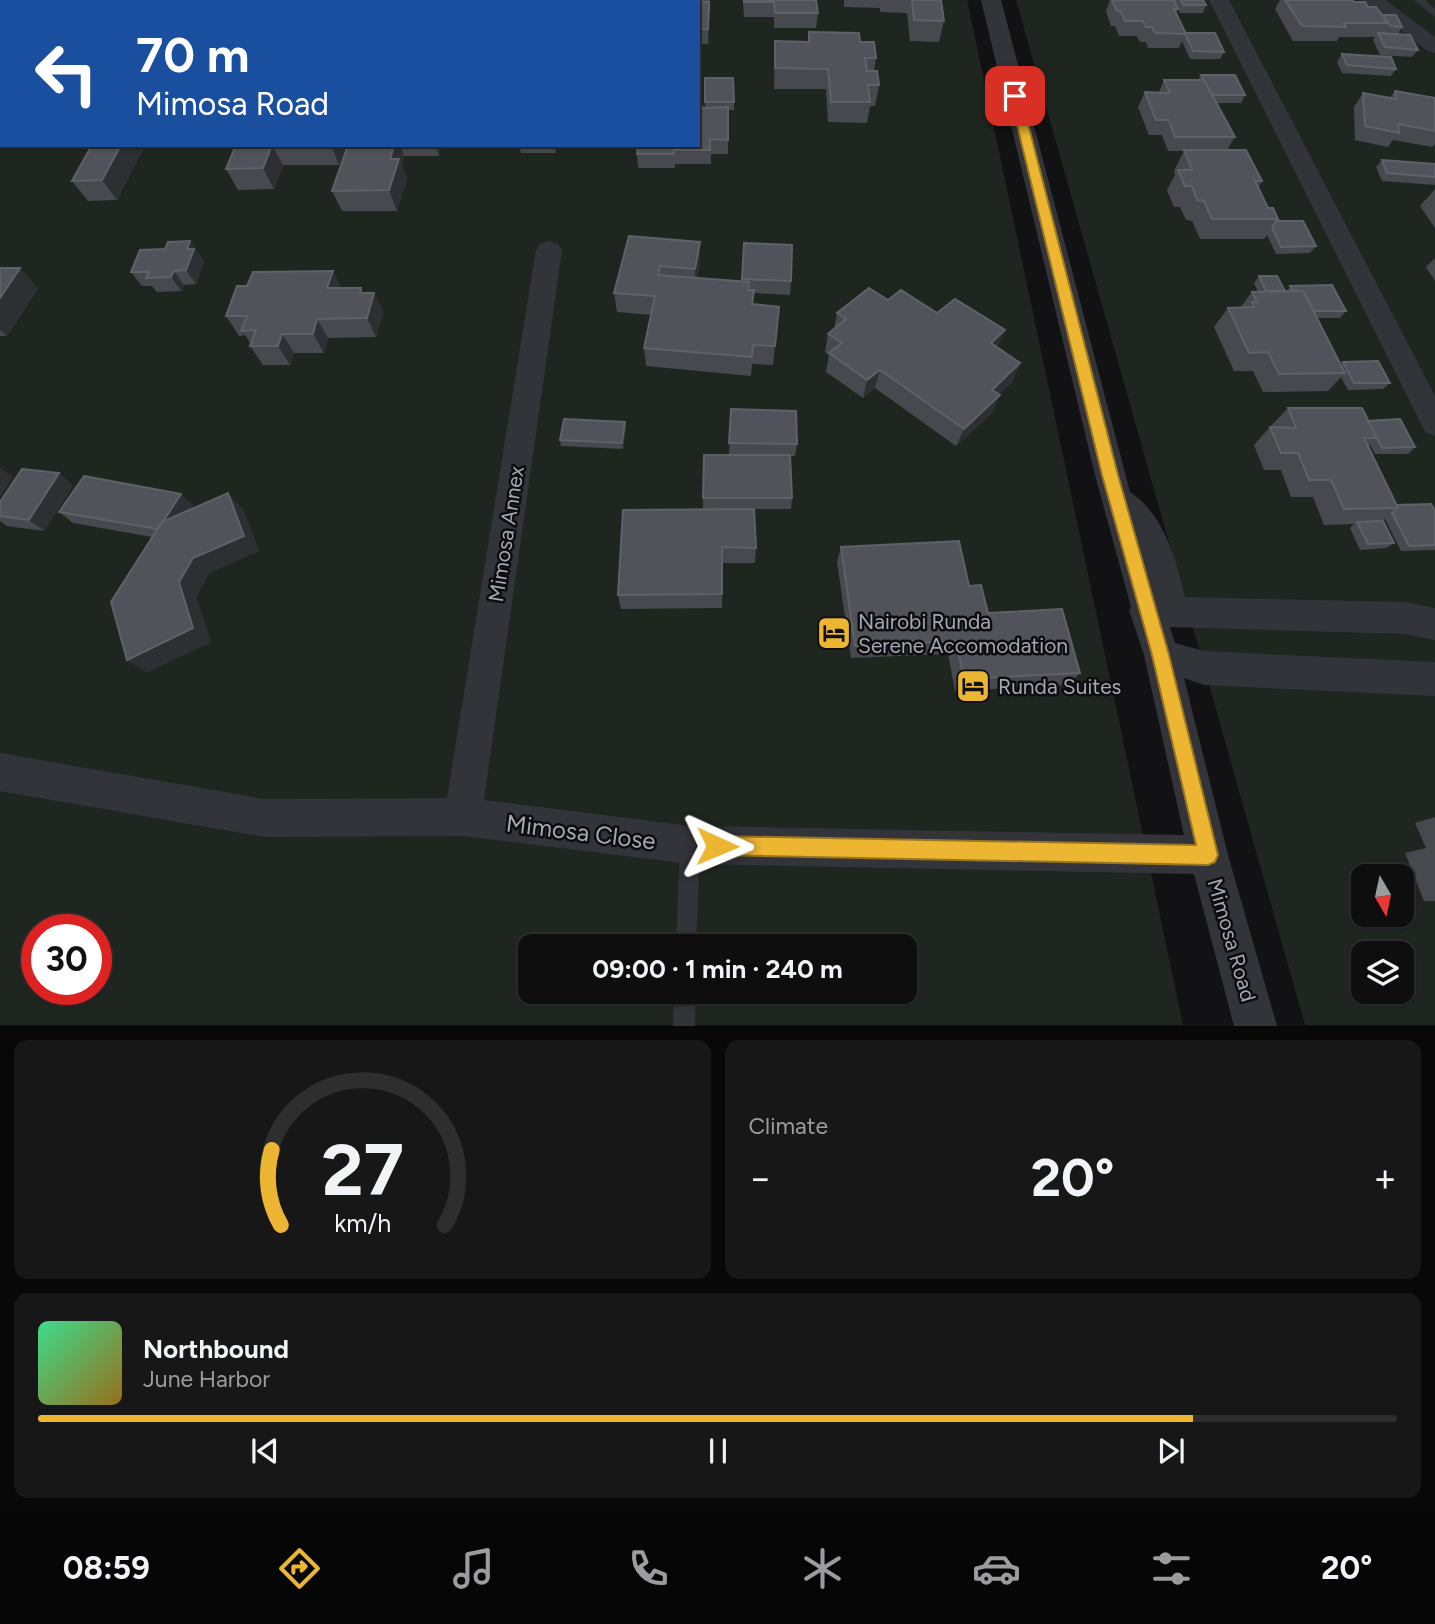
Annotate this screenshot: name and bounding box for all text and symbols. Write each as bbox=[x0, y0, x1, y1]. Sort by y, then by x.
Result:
text: 70 m bbox=[136, 25, 249, 84]
icon: left bbox=[21, 28, 112, 119]
pin bbox=[985, 66, 1045, 126]
icon: arrive bbox=[996, 77, 1034, 115]
text: Mimosa Road bbox=[136, 85, 329, 123]
street label: Mimosa Annex bbox=[483, 464, 529, 604]
place label: Nairobi Runda Serene Accomodation bbox=[858, 609, 1068, 658]
hotel icon: Nairobi Runda Serene Accomodation bbox=[815, 614, 853, 652]
hotel icon: Runda Suites bbox=[954, 667, 992, 705]
place label: Runda Suites bbox=[998, 674, 1121, 699]
street label: Mimosa Close bbox=[505, 808, 657, 856]
position arrow bbox=[680, 809, 754, 883]
north arrow bbox=[1351, 864, 1414, 928]
map controls bbox=[1351, 864, 1414, 1004]
street label: Mimosa Road bbox=[1203, 876, 1261, 1004]
speed limit sign: 30 bbox=[21, 914, 112, 1005]
button: layers bbox=[1351, 941, 1414, 1004]
text: 09:00 · 1 min · 240 m bbox=[592, 953, 843, 985]
text: Climate bbox=[749, 1112, 828, 1140]
text: 27 bbox=[321, 1127, 404, 1214]
text: 20° bbox=[1031, 1147, 1114, 1209]
text: − bbox=[749, 1155, 772, 1201]
text: + bbox=[1373, 1155, 1397, 1201]
text: km/h bbox=[334, 1208, 391, 1238]
text: Northbound bbox=[143, 1333, 289, 1365]
text: June Harbor bbox=[143, 1365, 270, 1393]
icon: previous bbox=[246, 1432, 284, 1470]
icon: pause bbox=[699, 1432, 737, 1470]
icon: next bbox=[1152, 1432, 1190, 1470]
icon: directions bbox=[275, 1544, 324, 1593]
icon: music bbox=[449, 1544, 498, 1593]
icon: phone bbox=[624, 1544, 673, 1593]
icon: climate bbox=[798, 1544, 847, 1593]
icon: car bbox=[972, 1544, 1021, 1593]
icon: filters bbox=[1147, 1544, 1196, 1593]
text: 08:59 bbox=[63, 1549, 150, 1587]
text: 20° bbox=[1321, 1549, 1372, 1587]

